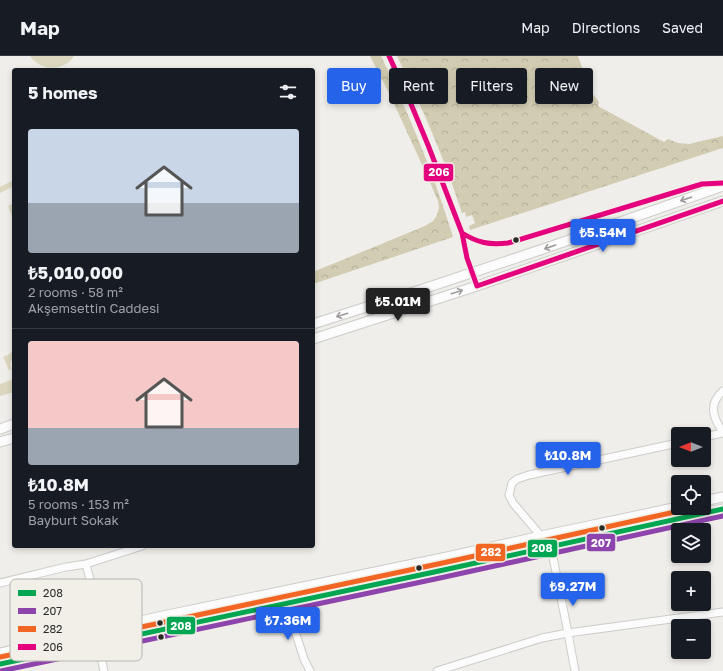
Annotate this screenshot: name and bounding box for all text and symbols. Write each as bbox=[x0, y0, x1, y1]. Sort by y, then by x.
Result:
text: Map bbox=[20, 16, 60, 39]
text: Map bbox=[521, 19, 550, 36]
text: Directions bbox=[572, 19, 640, 36]
text: Saved bbox=[662, 19, 703, 36]
chip: Buy bbox=[327, 68, 381, 104]
chip: Rent bbox=[389, 68, 448, 104]
chip: Filters bbox=[456, 68, 527, 104]
chip: New bbox=[535, 68, 593, 104]
icon: filters bbox=[277, 81, 299, 103]
text: 5 homes bbox=[28, 82, 98, 103]
icon: home bbox=[128, 155, 200, 227]
line badge: 206 bbox=[423, 163, 454, 182]
text: 206 bbox=[429, 165, 449, 178]
one-way arrow bbox=[681, 196, 693, 204]
pin: ₺5.54M bbox=[570, 219, 636, 253]
text: ₺5.54M bbox=[579, 224, 627, 240]
unlabelled marker bbox=[511, 235, 521, 245]
one-way arrow bbox=[545, 243, 557, 251]
text: ₺5,010,000 bbox=[28, 262, 123, 283]
text: 2 rooms · 58 m² bbox=[28, 284, 123, 300]
pin: ₺5.01M bbox=[365, 288, 431, 322]
one-way arrow bbox=[450, 288, 463, 295]
text: ₺5.01M bbox=[375, 293, 421, 309]
text: Akşemsettin Caddesi bbox=[28, 300, 160, 316]
one-way arrow bbox=[335, 312, 348, 319]
icon: home bbox=[128, 367, 200, 439]
north arrow bbox=[671, 427, 711, 467]
map controls bbox=[671, 427, 711, 659]
pin: ₺10.8M bbox=[535, 442, 601, 476]
text: ₺10.8M bbox=[545, 447, 591, 463]
text: ₺10.8M bbox=[28, 474, 89, 495]
button: locate bbox=[671, 475, 711, 515]
text: 5 rooms · 153 m² bbox=[28, 496, 129, 512]
text: Bayburt Sokak bbox=[28, 512, 119, 528]
unlabelled marker bbox=[597, 523, 607, 533]
button: layers bbox=[671, 523, 711, 563]
line badge: 207 bbox=[586, 533, 616, 552]
text: 207 bbox=[591, 536, 611, 549]
line badge: 208 bbox=[527, 539, 558, 558]
text: 208 bbox=[532, 541, 552, 554]
line badge: 282 bbox=[475, 543, 506, 562]
text: 282 bbox=[481, 545, 502, 558]
unlabelled marker bbox=[414, 563, 424, 573]
button: + bbox=[671, 571, 711, 611]
pin: ₺9.27M bbox=[540, 573, 606, 607]
text: ₺9.27M bbox=[550, 578, 596, 594]
legend bbox=[10, 579, 142, 661]
text: 208 bbox=[43, 586, 63, 599]
text: 207 bbox=[43, 604, 62, 617]
pin: ₺7.36M bbox=[255, 607, 321, 641]
text: ₺7.36M bbox=[265, 612, 311, 628]
line badge: 208 bbox=[166, 616, 196, 635]
unlabelled marker bbox=[155, 618, 165, 628]
text: 208 bbox=[171, 619, 191, 632]
button: − bbox=[671, 619, 711, 659]
text: 282 bbox=[43, 622, 62, 635]
unlabelled marker bbox=[156, 632, 166, 642]
text: 206 bbox=[43, 640, 63, 653]

